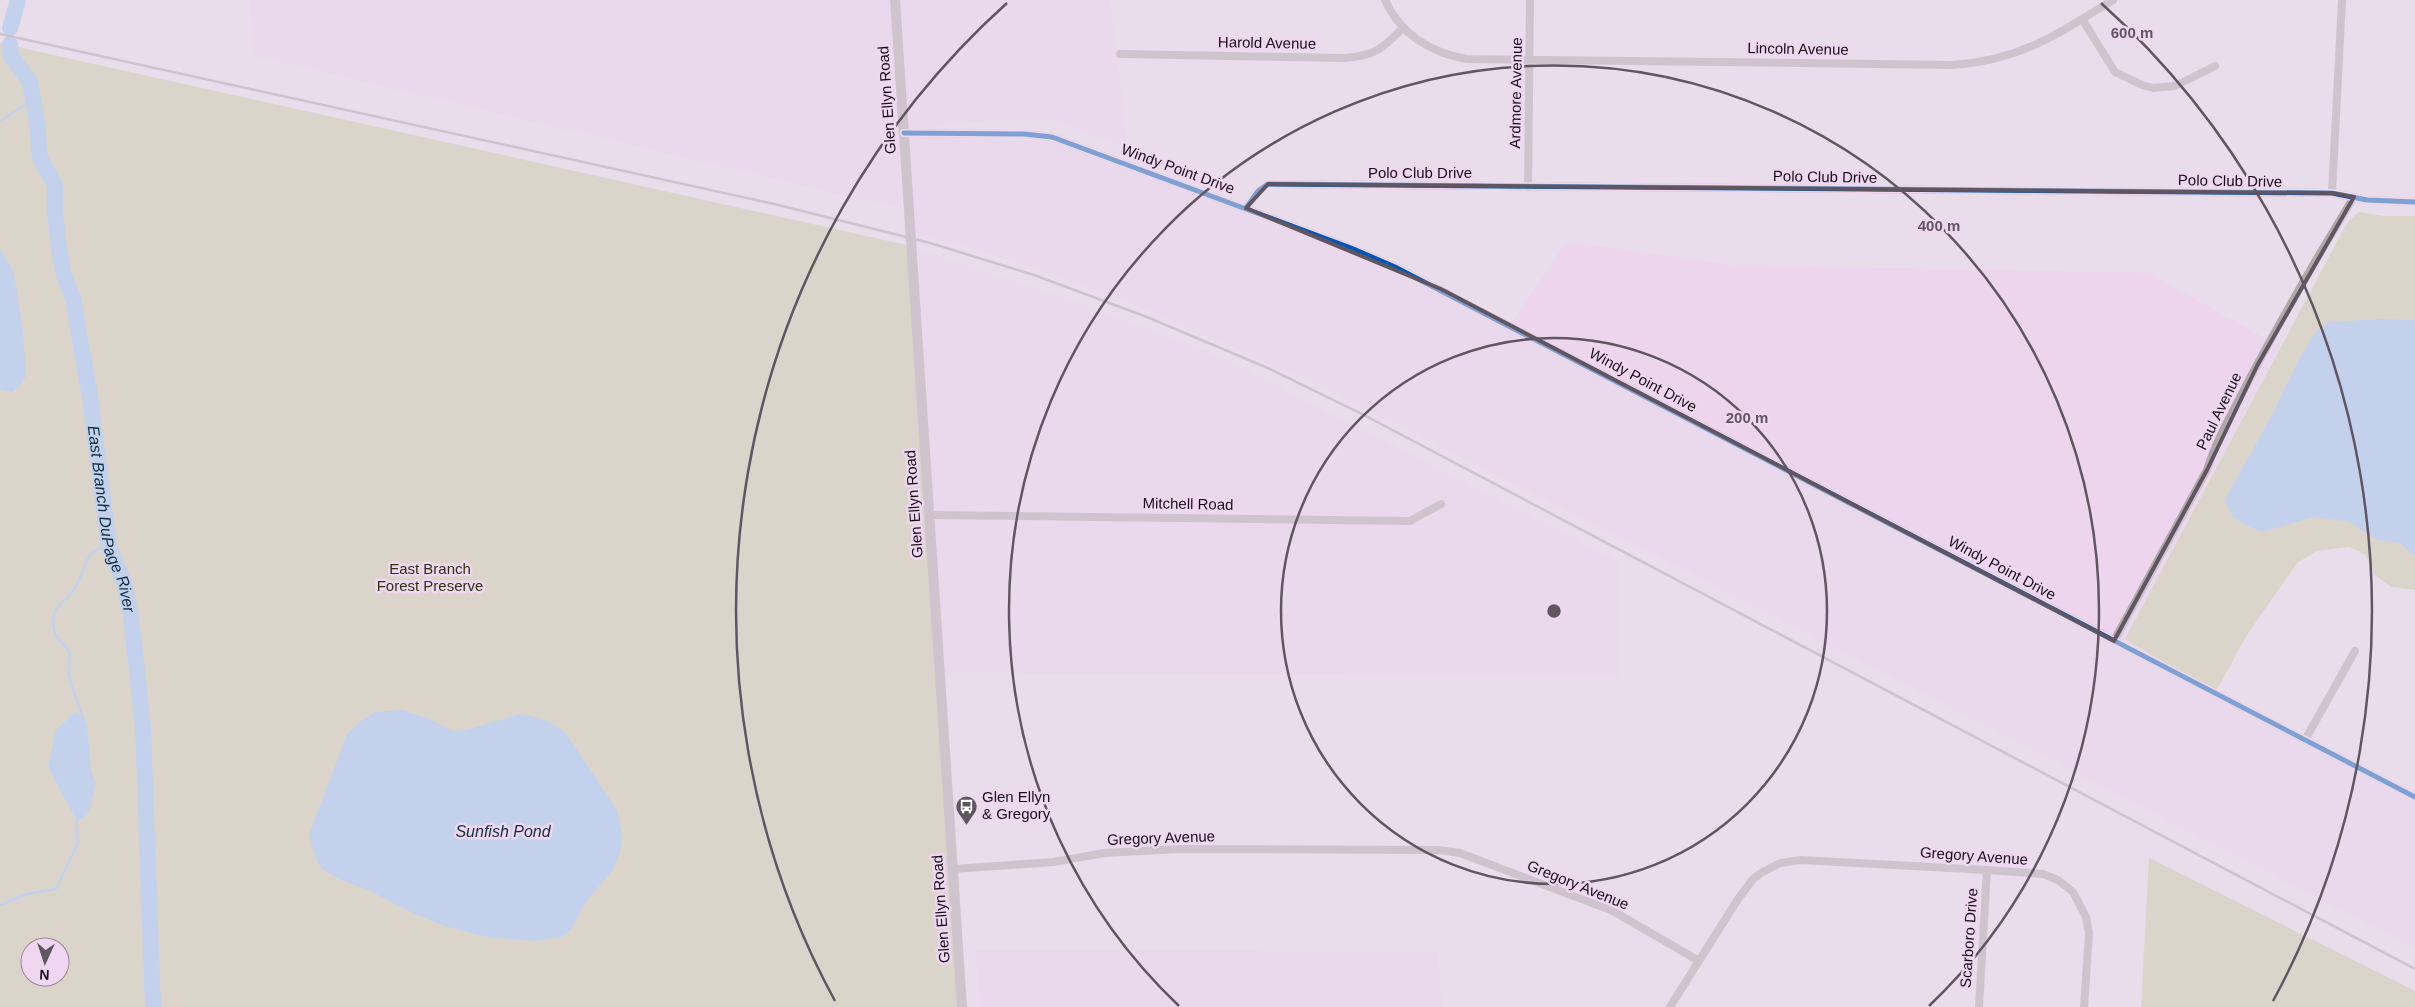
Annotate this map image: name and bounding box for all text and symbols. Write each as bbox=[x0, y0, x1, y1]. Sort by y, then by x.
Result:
text: 600 m bbox=[2111, 24, 2153, 41]
street label: Harold Avenue bbox=[1218, 33, 1316, 52]
street label: Ardmore Avenue bbox=[1506, 37, 1525, 149]
street label: Lincoln Avenue bbox=[1747, 39, 1849, 58]
street label: Glen Ellyn Road bbox=[874, 45, 899, 155]
street label: Windy Point Drive bbox=[1119, 140, 1237, 197]
street label: Polo Club Drive bbox=[1368, 164, 1472, 181]
street label: Polo Club Drive bbox=[1773, 167, 1877, 186]
street label: Polo Club Drive bbox=[2178, 171, 2282, 190]
text: 400 m bbox=[1918, 217, 1960, 234]
street label: Windy Point Drive bbox=[1587, 344, 1700, 415]
street label: Paul Avenue bbox=[2193, 369, 2245, 452]
text: 200 m bbox=[1726, 409, 1768, 426]
water label: East Branch DuPage River bbox=[85, 424, 138, 615]
street label: Glen Ellyn Road bbox=[901, 449, 926, 559]
street label: Mitchell Road bbox=[1142, 494, 1234, 513]
street label: Windy Point Drive bbox=[1946, 532, 2059, 603]
park label: East Branch Forest Preserve bbox=[377, 560, 483, 594]
centre of rings bbox=[1545, 602, 1563, 620]
place label: Glen Ellyn & Gregory bbox=[982, 788, 1051, 822]
bus stop icon: Glen Ellyn & Gregory bbox=[954, 794, 978, 825]
water label: Sunfish Pond bbox=[455, 823, 552, 840]
street label: Gregory Avenue bbox=[1107, 827, 1215, 848]
street label: Gregory Avenue bbox=[1920, 843, 2029, 868]
street label: Glen Ellyn Road bbox=[928, 854, 953, 964]
street label: Gregory Avenue bbox=[1525, 856, 1632, 913]
street label: Scarboro Drive bbox=[1957, 887, 1980, 988]
north arrow bbox=[20, 937, 70, 987]
text: N bbox=[39, 967, 50, 983]

